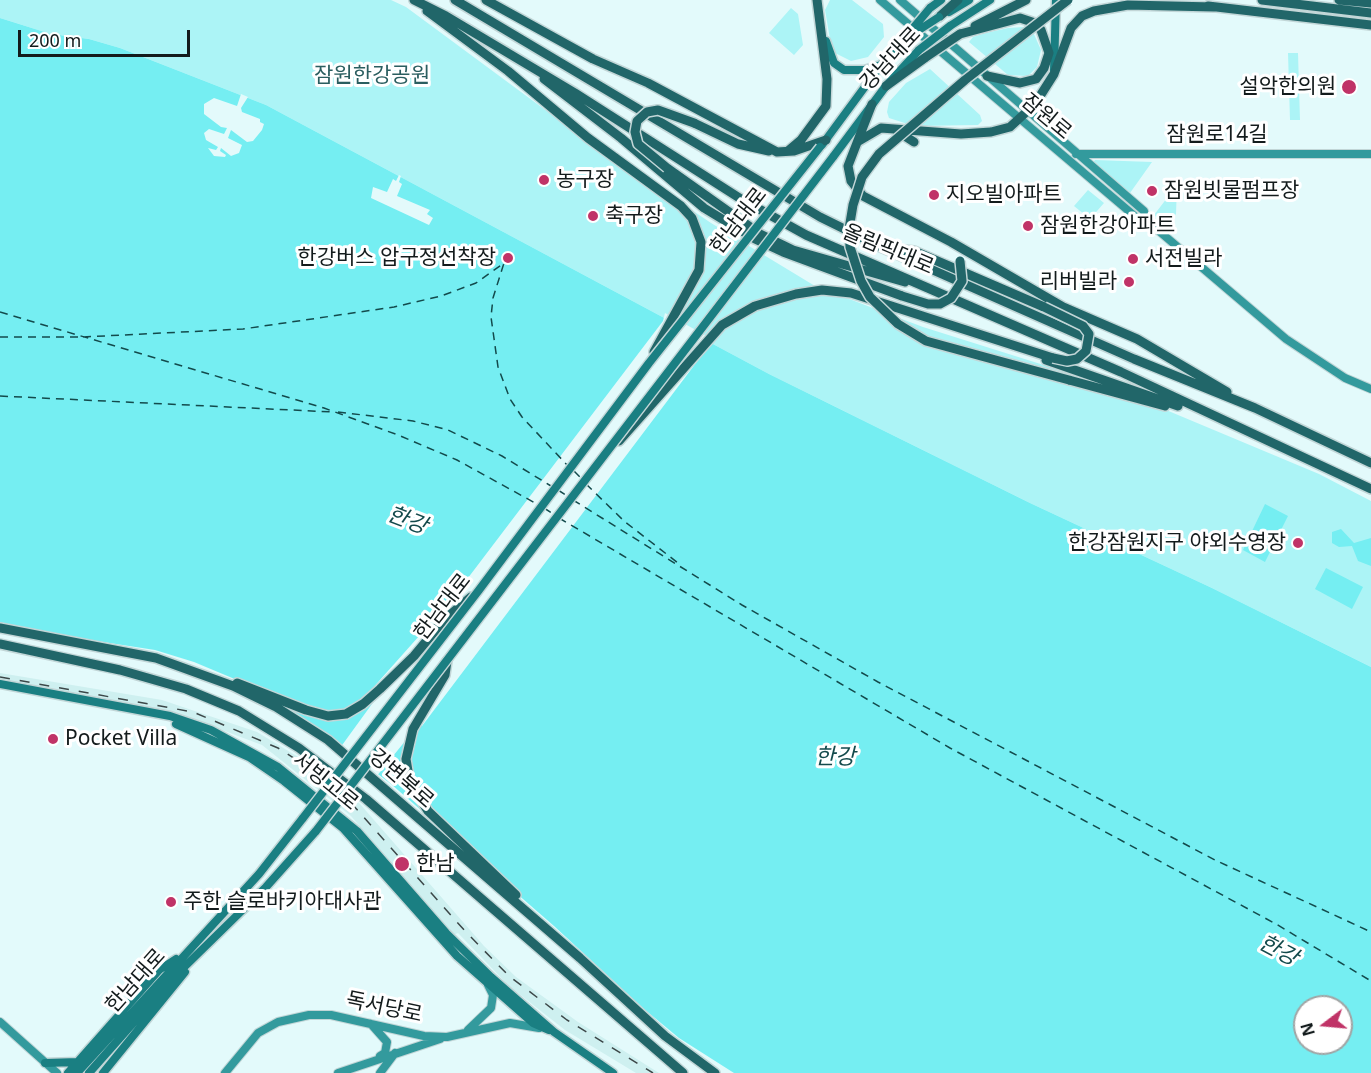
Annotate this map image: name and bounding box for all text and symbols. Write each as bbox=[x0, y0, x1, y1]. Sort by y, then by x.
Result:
scale bar bbox=[21, 18, 194, 56]
street label: 강남대로 bbox=[855, 22, 927, 96]
text: 200 m bbox=[29, 28, 81, 52]
park label: 잠원한강공원 bbox=[314, 63, 430, 89]
place label: 설악한의원 bbox=[1239, 74, 1336, 100]
marker: 설악한의원 bbox=[1340, 78, 1358, 96]
street label: 잠원로 bbox=[1016, 89, 1076, 145]
street label: 잠원로14길 bbox=[1166, 122, 1268, 148]
place label: 농구장 bbox=[556, 167, 614, 193]
marker: 농구장 bbox=[537, 173, 551, 187]
place label: 잠원빗물펌프장 bbox=[1164, 178, 1299, 204]
place label: 지오빌아파트 bbox=[946, 182, 1062, 208]
street label: 한남대로 bbox=[705, 183, 773, 259]
marker: 잠원빗물펌프장 bbox=[1145, 184, 1159, 198]
marker: 지오빌아파트 bbox=[927, 188, 941, 202]
place label: 축구장 bbox=[605, 203, 663, 229]
marker: 축구장 bbox=[586, 209, 600, 223]
place label: 잠원한강아파트 bbox=[1040, 213, 1175, 239]
marker: 잠원한강아파트 bbox=[1021, 219, 1035, 233]
street label: 올림픽대로 bbox=[839, 220, 937, 280]
place label: 한강버스 압구정선착장 bbox=[297, 245, 496, 271]
place label: 서전빌라 bbox=[1145, 246, 1222, 272]
marker: 한강버스 압구정선착장 bbox=[501, 251, 515, 265]
marker: 서전빌라 bbox=[1126, 252, 1140, 266]
place label: 리버빌라 bbox=[1040, 269, 1117, 295]
marker: 리버빌라 bbox=[1122, 275, 1136, 289]
water label: 한강 bbox=[383, 501, 431, 541]
place label: 한강잠원지구 야외수영장 bbox=[1068, 530, 1286, 556]
marker: 한강잠원지구 야외수영장 bbox=[1291, 536, 1305, 550]
street label: 한남대로 bbox=[409, 569, 477, 645]
place label: Pocket Villa bbox=[65, 726, 177, 752]
marker: Pocket Villa bbox=[46, 732, 60, 746]
street label: 강변북로 bbox=[364, 744, 438, 814]
water label: 한강 bbox=[815, 745, 855, 771]
street label: 서빙고로 bbox=[287, 748, 363, 816]
place label: 한남 bbox=[416, 851, 455, 877]
marker: 한남 bbox=[393, 855, 411, 873]
place label: 주한 슬로바키아대사관 bbox=[183, 889, 382, 915]
marker: 주한 슬로바키아대사관 bbox=[164, 895, 178, 909]
water label: 한강 bbox=[1254, 930, 1302, 972]
street label: 한남대로 bbox=[101, 944, 171, 1018]
street label: 독서당로 bbox=[344, 988, 424, 1028]
north arrow bbox=[1293, 995, 1353, 1055]
text: N bbox=[1295, 1020, 1320, 1039]

